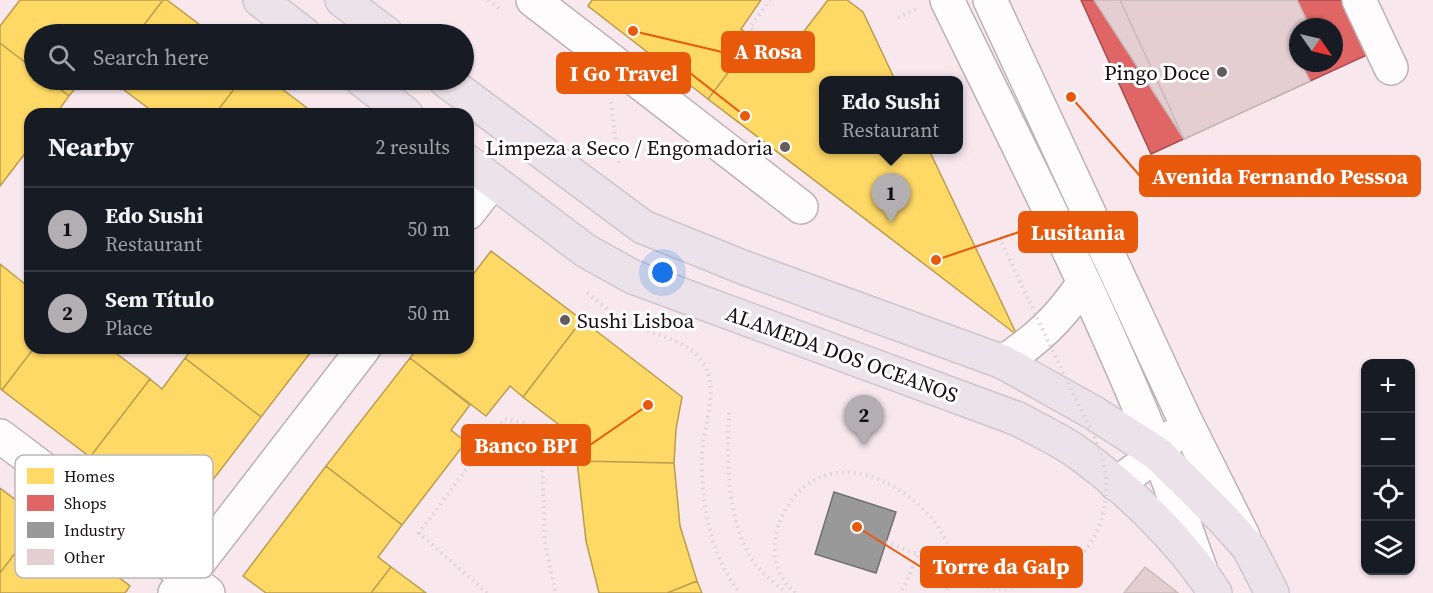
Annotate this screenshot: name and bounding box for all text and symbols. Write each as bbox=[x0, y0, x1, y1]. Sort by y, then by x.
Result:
north arrow bbox=[1289, 18, 1343, 72]
search box bbox=[24, 24, 474, 90]
callout: A Rosa bbox=[722, 32, 814, 72]
text: A Rosa bbox=[734, 36, 802, 66]
icon: search bbox=[45, 41, 78, 74]
text: Search here bbox=[93, 42, 209, 72]
callout: I Go Travel bbox=[557, 53, 690, 93]
text: I Go Travel bbox=[570, 58, 678, 88]
place label: Pingo Doce bbox=[1104, 58, 1210, 87]
marker: Pingo Doce bbox=[1215, 65, 1229, 79]
popup bbox=[819, 76, 963, 154]
text: Edo Sushi bbox=[842, 86, 940, 116]
text: Restaurant bbox=[842, 116, 939, 144]
text: Nearby bbox=[48, 129, 134, 165]
text: 2 results bbox=[375, 133, 450, 161]
place label: Limpeza a Seco / Engomadoria bbox=[486, 133, 773, 162]
marker: Limpeza a Seco / Engomadoria bbox=[778, 140, 792, 154]
callout: Avenida Fernando Pessoa bbox=[1140, 156, 1420, 196]
text: Avenida Fernando Pessoa bbox=[1152, 161, 1408, 191]
pin: 1 bbox=[872, 174, 910, 223]
text: Edo Sushi bbox=[105, 200, 203, 230]
callout: Lusitania bbox=[1019, 212, 1137, 252]
text: 1 bbox=[62, 215, 73, 243]
text: 50 m bbox=[407, 215, 450, 243]
text: Lusitania bbox=[1031, 217, 1126, 247]
text: Restaurant bbox=[105, 230, 202, 258]
your location bbox=[648, 258, 677, 287]
text: Sem Título bbox=[105, 284, 214, 314]
street label: ALAMEDA DOS OCEANOS bbox=[722, 298, 962, 410]
text: 2 bbox=[62, 299, 73, 327]
text: 50 m bbox=[407, 299, 450, 327]
place label: Sushi Lisboa bbox=[577, 306, 695, 335]
marker: Sushi Lisboa bbox=[558, 313, 572, 327]
text: Place bbox=[105, 314, 153, 342]
map controls bbox=[1361, 359, 1415, 575]
button: + bbox=[1361, 359, 1415, 413]
pin: 2 bbox=[844, 396, 884, 445]
button: − bbox=[1361, 413, 1415, 467]
callout: Banco BPI bbox=[462, 425, 590, 465]
text: Banco BPI bbox=[474, 430, 578, 460]
legend bbox=[15, 455, 213, 578]
text: Homes bbox=[64, 465, 115, 487]
button: locate bbox=[1361, 467, 1415, 521]
text: Shops bbox=[64, 492, 107, 514]
text: Industry bbox=[64, 519, 126, 541]
button: layers bbox=[1361, 521, 1415, 575]
text: Other bbox=[64, 546, 105, 568]
callout: Torre da Galp bbox=[921, 547, 1082, 587]
text: Torre da Galp bbox=[933, 551, 1069, 581]

